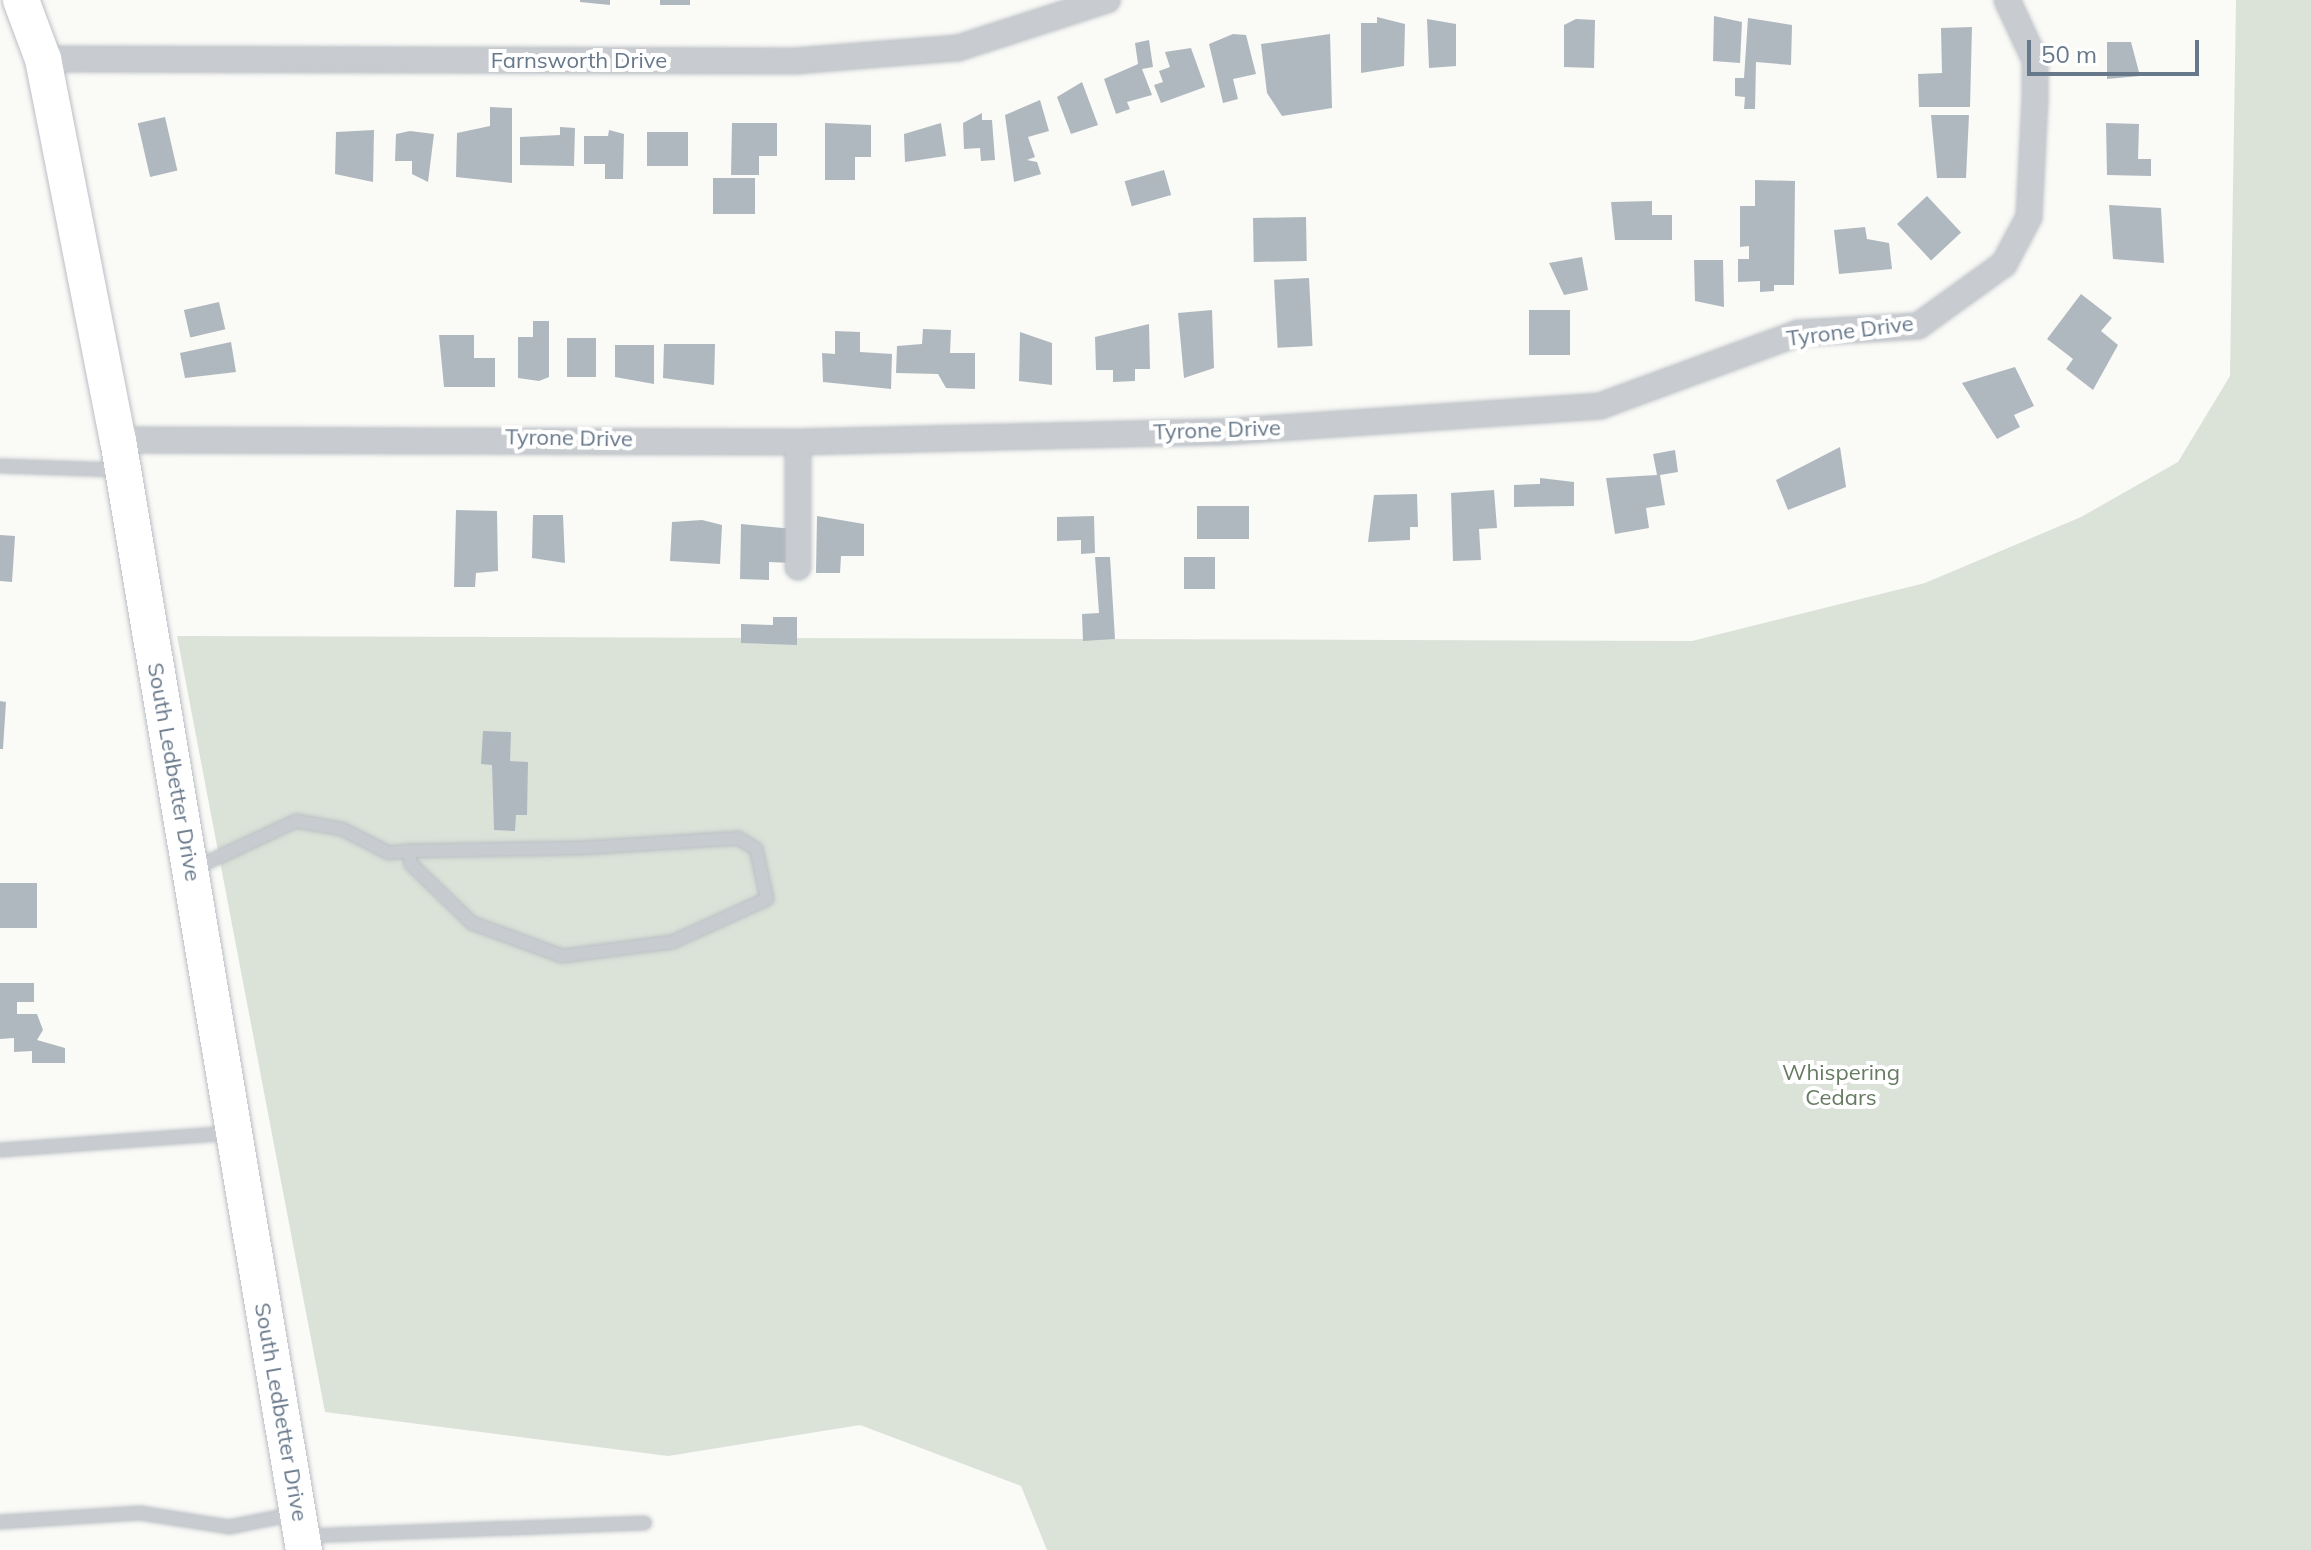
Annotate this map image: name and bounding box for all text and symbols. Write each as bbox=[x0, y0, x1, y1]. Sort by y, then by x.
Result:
scale bar bbox=[2031, 24, 2203, 74]
text: 50 m bbox=[2041, 39, 2097, 69]
street label: Farnsworth Drive bbox=[491, 48, 667, 74]
street label: Tyrone Drive bbox=[1785, 310, 1915, 352]
street label: Tyrone Drive bbox=[1153, 415, 1281, 445]
street label: Tyrone Drive bbox=[505, 424, 633, 452]
street label: South Ledbetter Drive bbox=[142, 661, 206, 883]
park label: Whispering Cedars bbox=[1782, 1059, 1900, 1110]
street label: South Ledbetter Drive bbox=[249, 1301, 313, 1523]

